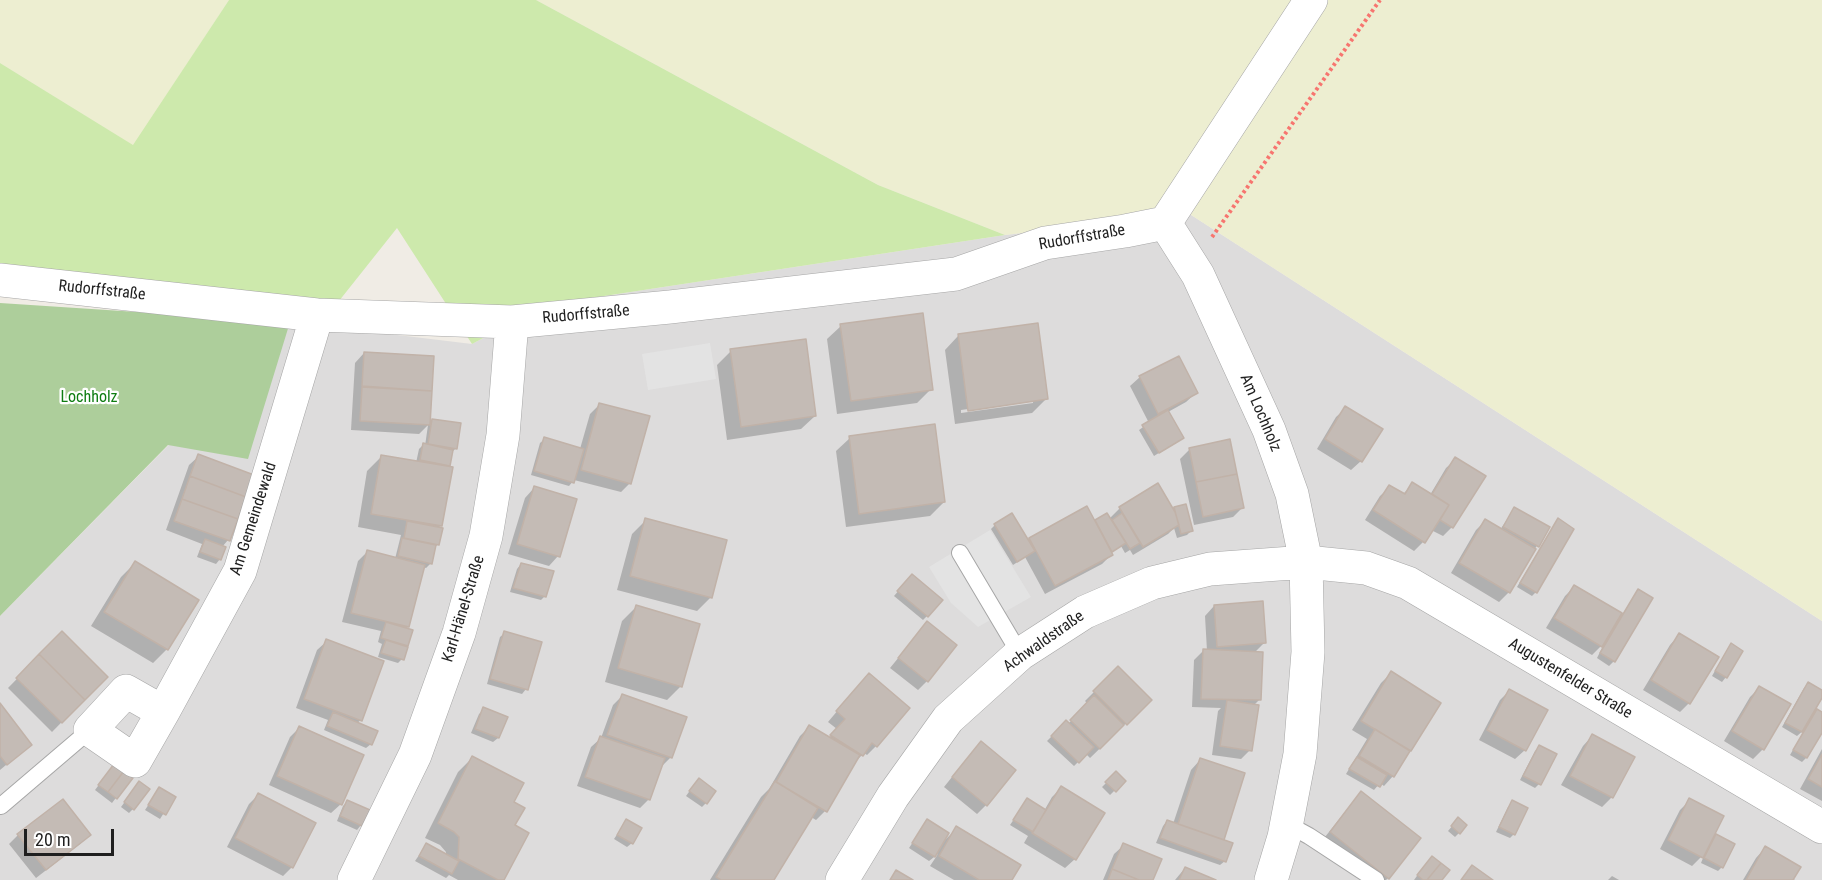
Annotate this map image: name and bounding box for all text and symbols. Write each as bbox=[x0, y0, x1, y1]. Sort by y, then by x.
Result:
street label: Rudorffstraße bbox=[1037, 221, 1127, 255]
street label: Rudorffstraße bbox=[58, 277, 146, 305]
street label: Rudorffstraße bbox=[542, 302, 630, 328]
street label: Am Lochholz bbox=[1235, 371, 1285, 455]
park label: Lochholz bbox=[60, 388, 118, 408]
street label: Am Gemeindewald bbox=[227, 460, 281, 578]
street label: Karl-Hänel-Straße bbox=[439, 553, 489, 665]
street label: Achwaldstraße bbox=[1000, 607, 1088, 677]
street label: Augustenfelder Straße bbox=[1505, 634, 1635, 724]
scale bar bbox=[27, 817, 117, 855]
text: 20 m bbox=[35, 829, 70, 850]

